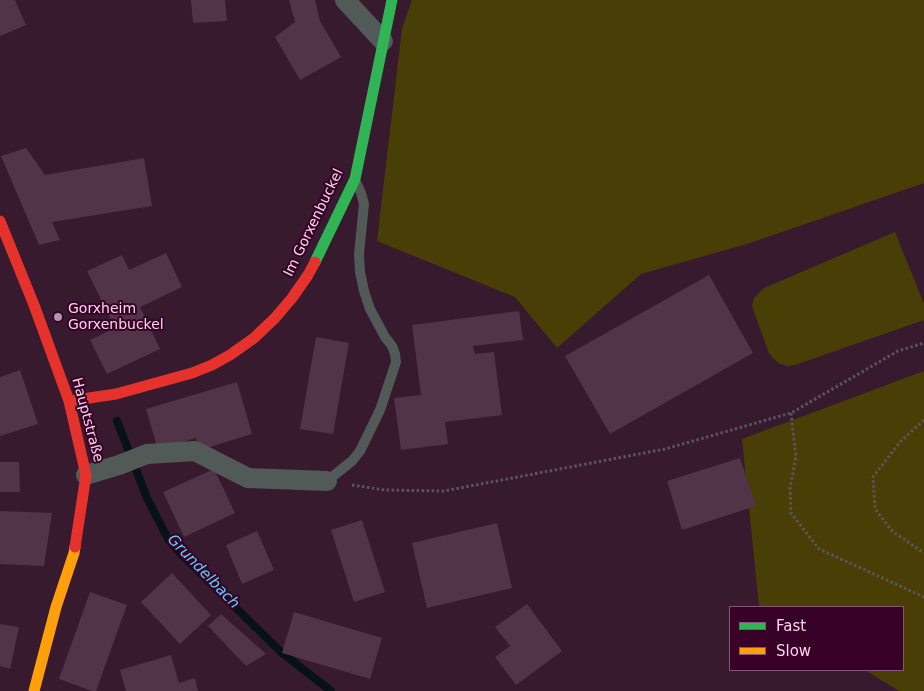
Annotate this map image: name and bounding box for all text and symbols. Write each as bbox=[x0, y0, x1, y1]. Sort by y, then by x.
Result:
street label: Im Gorxenbuckel bbox=[281, 166, 347, 280]
place label: Gorxheim Gorxenbuckel bbox=[68, 301, 164, 334]
marker: Gorxheim Gorxenbuckel bbox=[52, 311, 64, 323]
street label: Hauptstraße bbox=[68, 376, 106, 464]
water label: Grundelbach bbox=[163, 531, 243, 613]
legend bbox=[729, 606, 904, 671]
text: Fast bbox=[776, 617, 806, 635]
text: Slow bbox=[776, 642, 811, 660]

